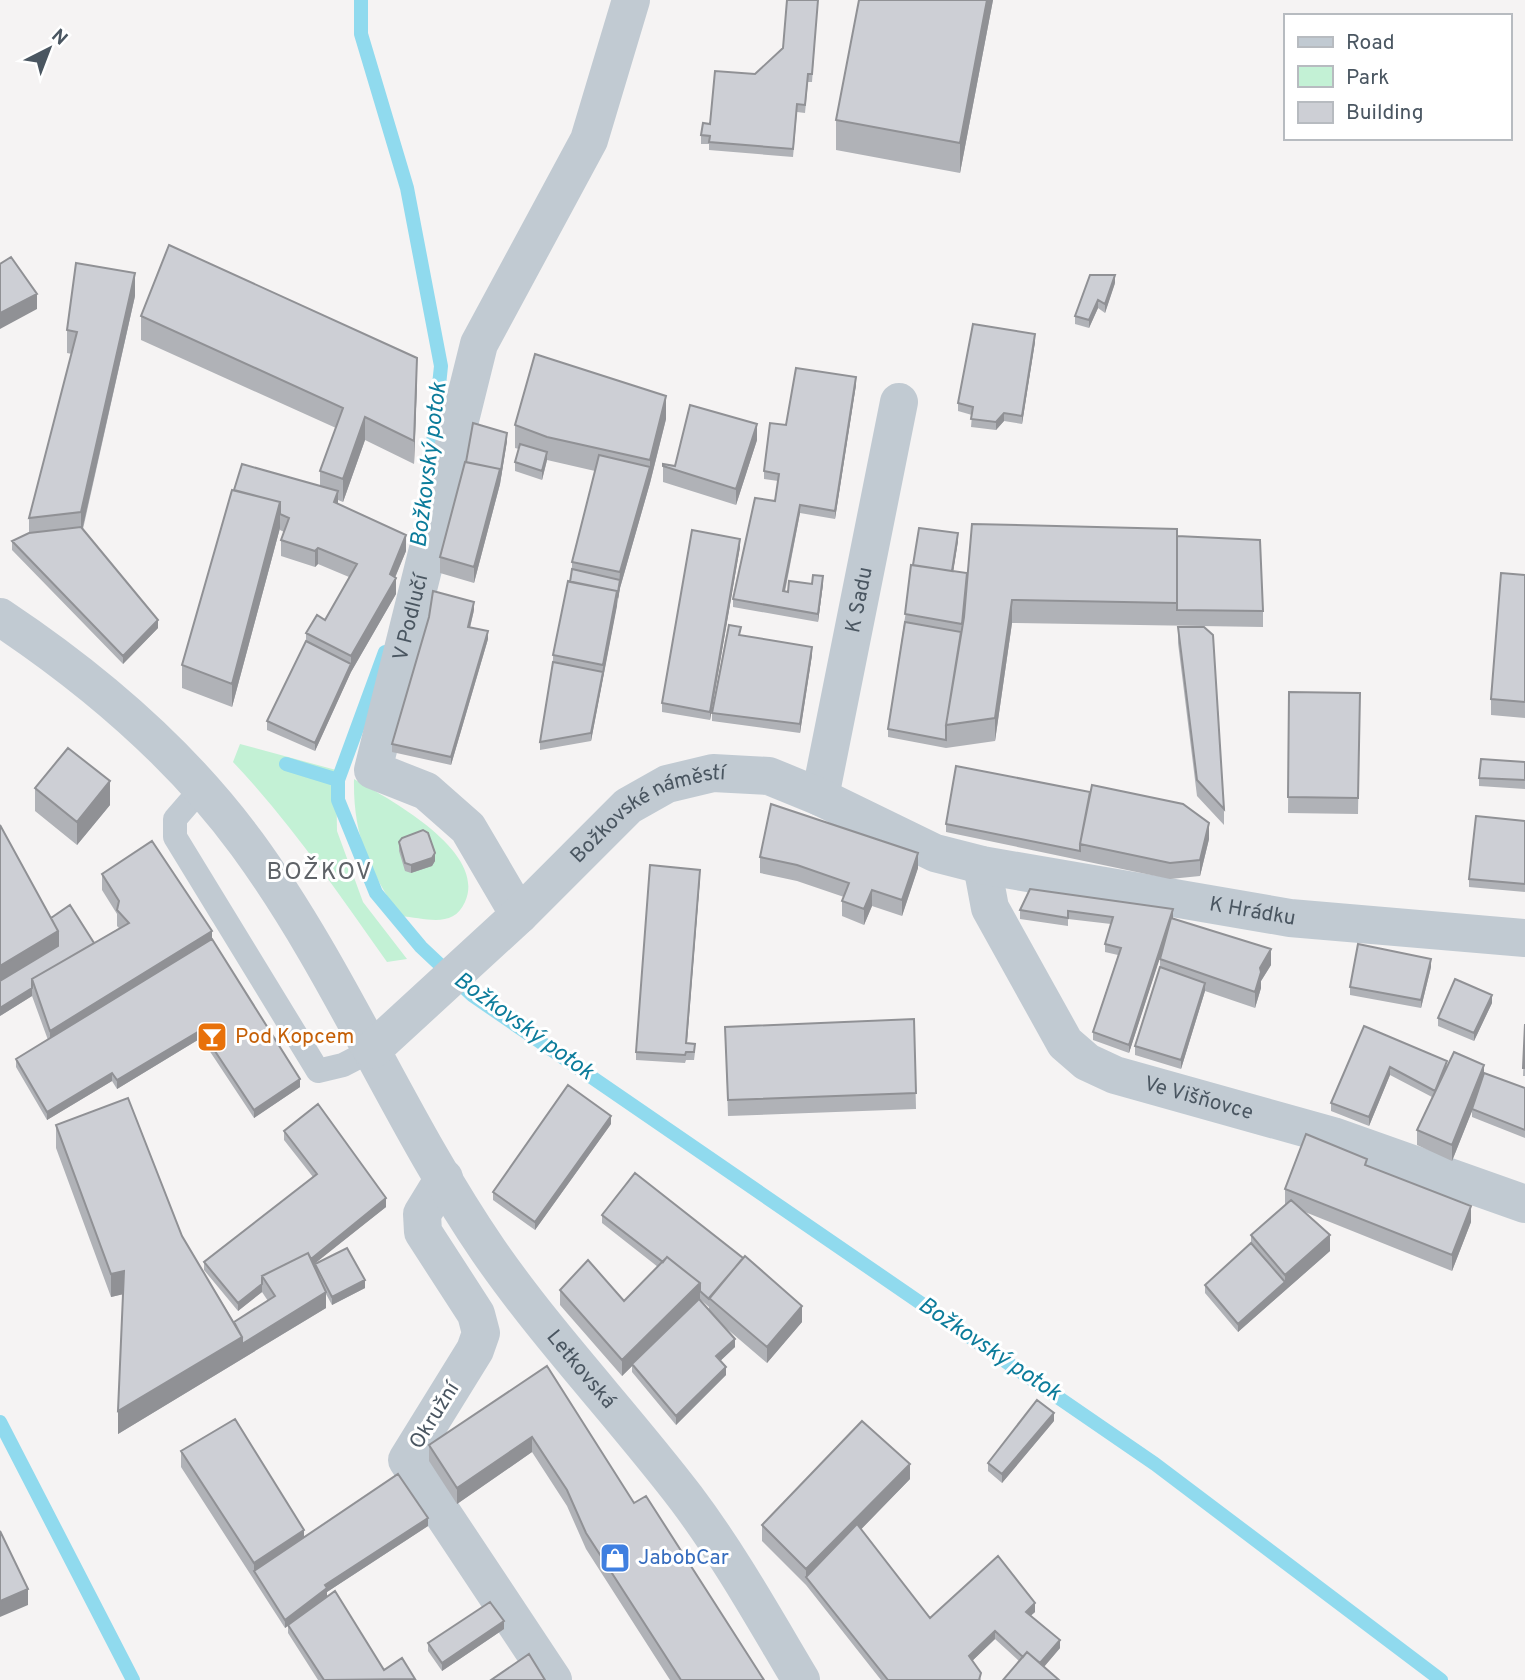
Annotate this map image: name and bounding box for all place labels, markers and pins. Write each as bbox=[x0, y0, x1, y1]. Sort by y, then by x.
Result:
bar icon: Pod Kopcem bbox=[195, 1020, 229, 1054]
place label: Pod Kopcem bbox=[235, 1024, 354, 1051]
shop icon: JabobCar bbox=[598, 1541, 632, 1575]
place label: JabobCar bbox=[638, 1545, 729, 1572]

